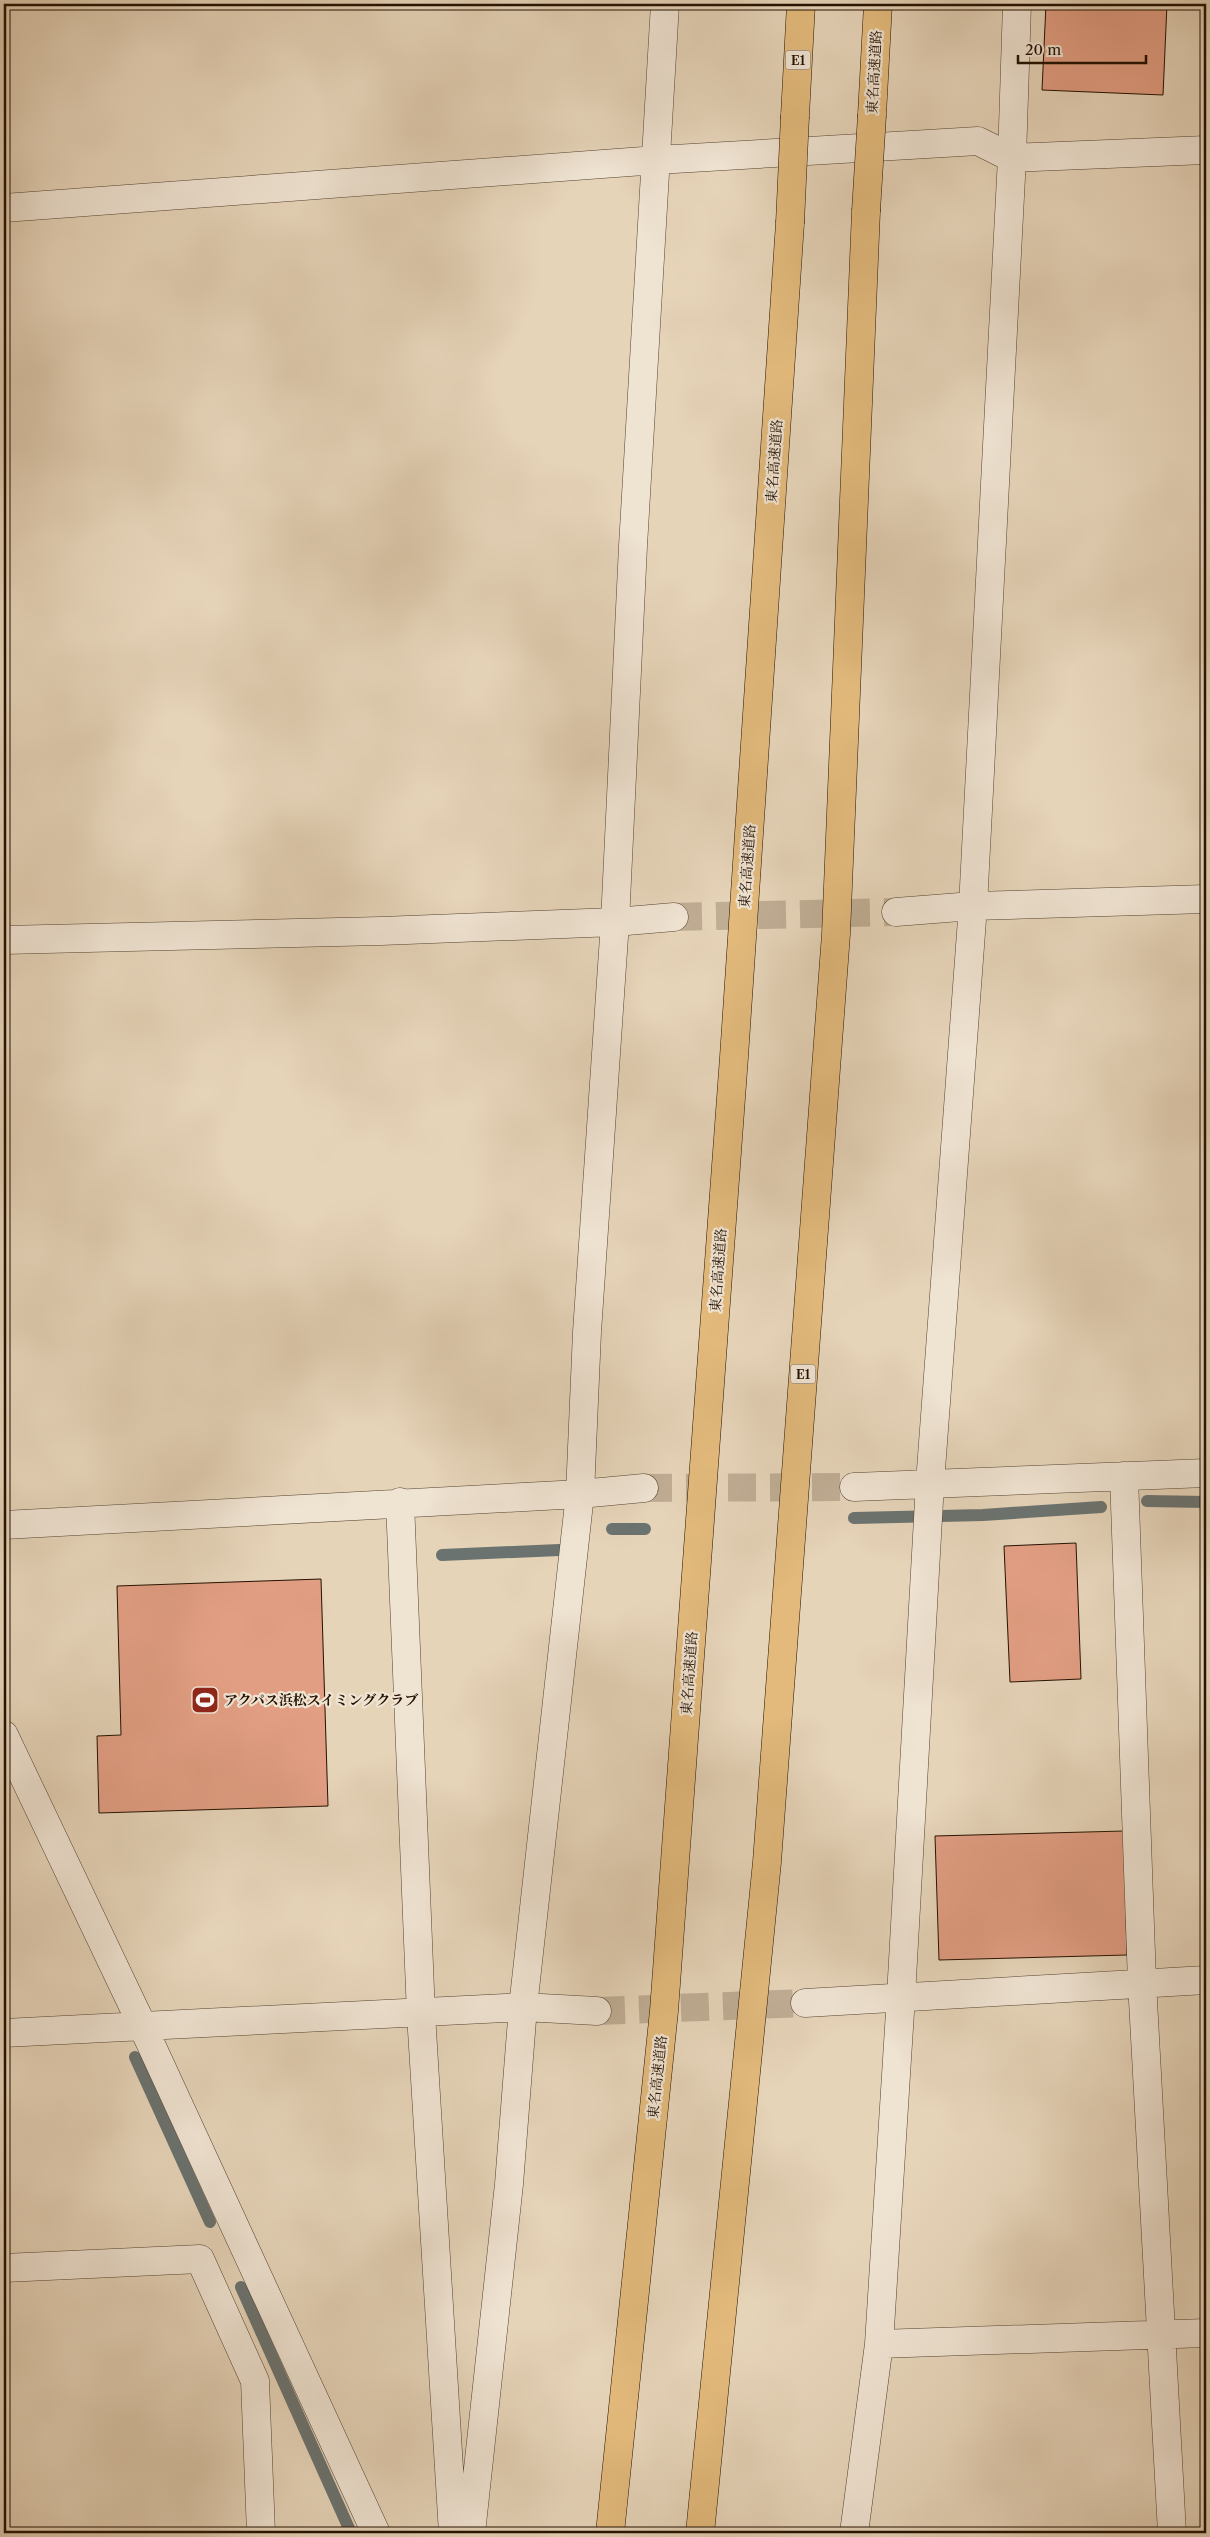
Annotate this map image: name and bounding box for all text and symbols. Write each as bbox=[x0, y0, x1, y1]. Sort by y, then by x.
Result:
street label: 東名高速道路 bbox=[863, 30, 885, 114]
scale bar bbox=[1018, 32, 1145, 64]
text: 20 m bbox=[1025, 40, 1061, 59]
road number: E1 bbox=[786, 50, 810, 70]
street label: 東名高速道路 bbox=[762, 418, 786, 504]
street label: 東名高速道路 bbox=[735, 823, 759, 909]
street label: 東名高速道路 bbox=[706, 1227, 730, 1313]
road number: E1 bbox=[790, 1365, 816, 1384]
street label: 東名高速道路 bbox=[677, 1630, 701, 1716]
sports icon: アクパス浜松スイミングクラブ bbox=[190, 1685, 220, 1715]
place label: アクパス浜松スイミングクラブ bbox=[224, 1691, 418, 1709]
street label: 東名高速道路 bbox=[644, 2034, 670, 2120]

